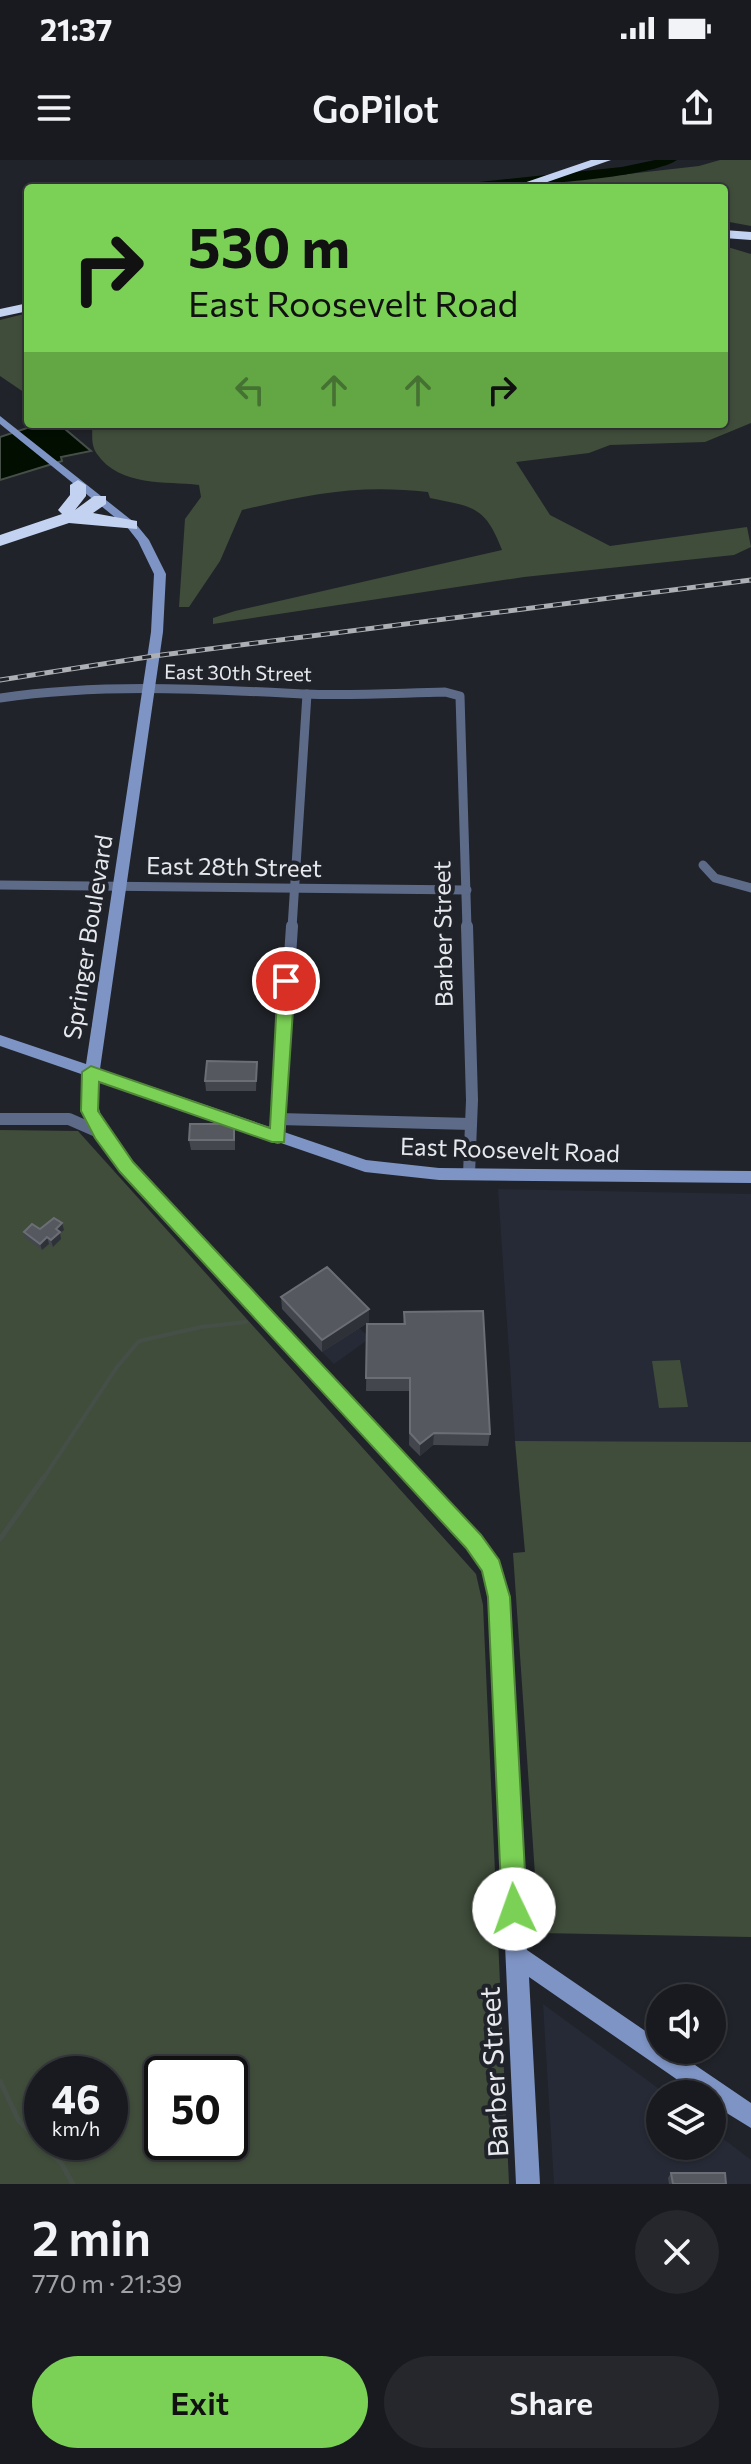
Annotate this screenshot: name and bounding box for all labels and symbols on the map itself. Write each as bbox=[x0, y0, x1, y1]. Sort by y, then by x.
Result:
street label: East 30th Street bbox=[164, 659, 312, 685]
street label: Springer Boulevard bbox=[57, 833, 117, 1041]
street label: East 28th Street bbox=[146, 850, 322, 882]
street label: Barber Street bbox=[426, 860, 458, 1007]
pin bbox=[252, 947, 320, 1015]
street label: East Roosevelt Road bbox=[399, 1131, 621, 1167]
position arrow bbox=[472, 1867, 556, 1951]
street label: Barber Street bbox=[472, 1986, 514, 2158]
speed limit sign: 50 bbox=[144, 2056, 248, 2160]

